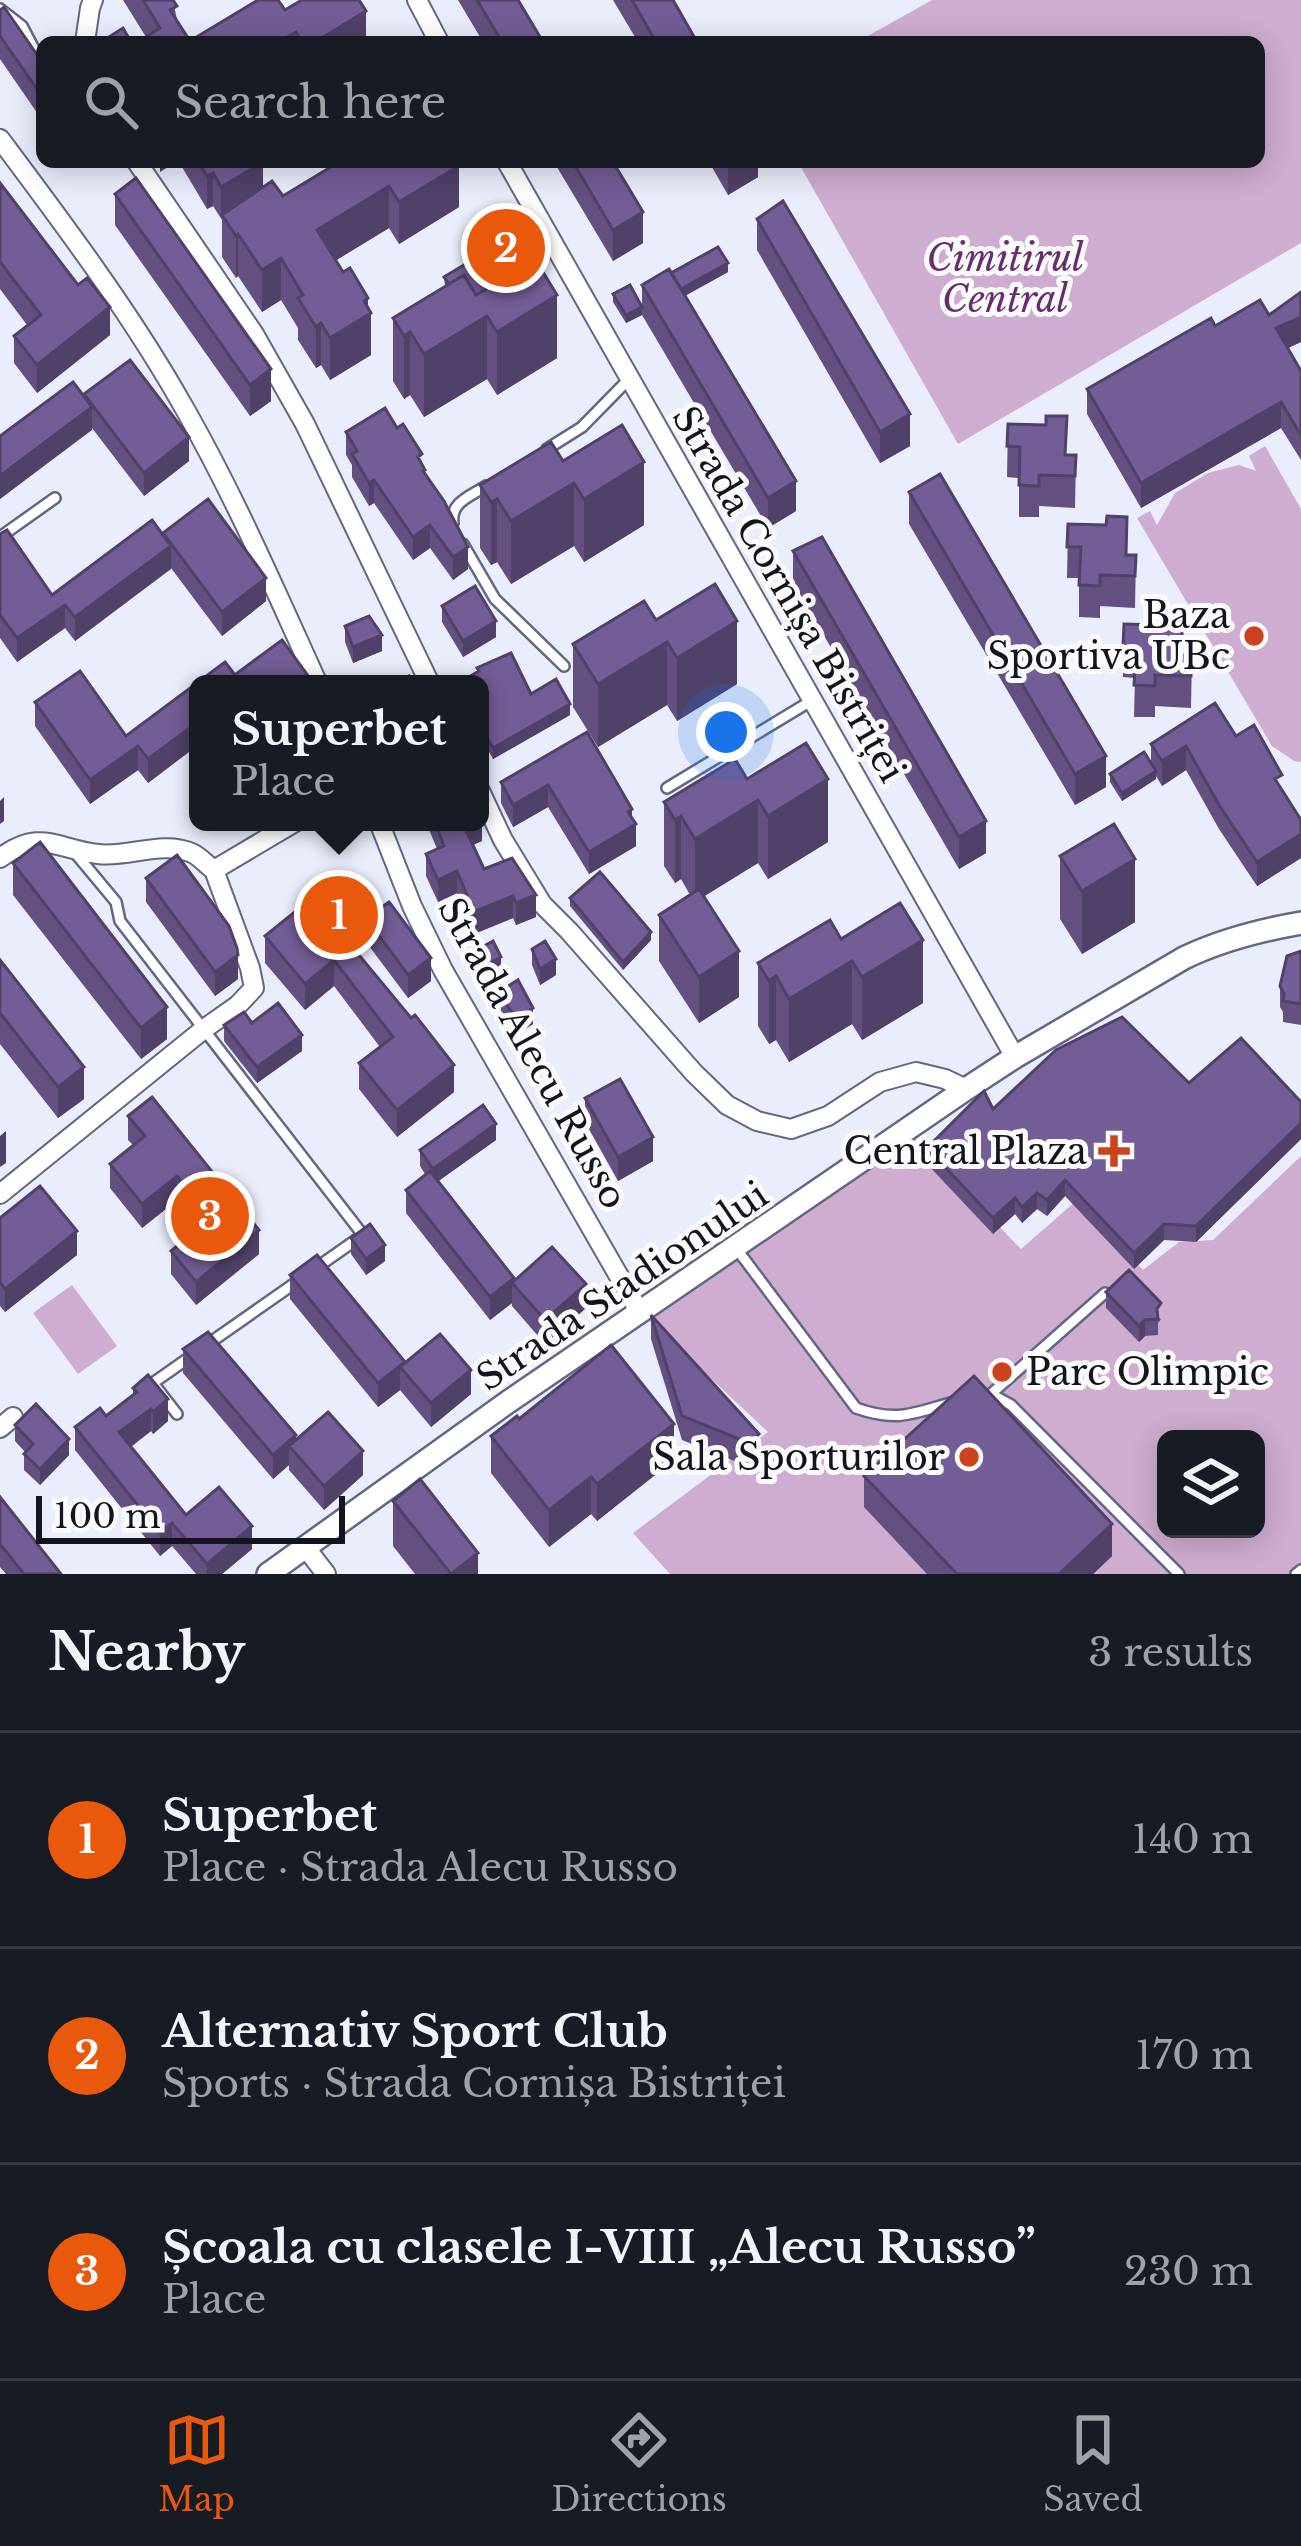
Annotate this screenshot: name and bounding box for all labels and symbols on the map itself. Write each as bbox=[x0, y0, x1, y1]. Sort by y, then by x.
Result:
pin: 2 bbox=[467, 203, 545, 293]
park label: Cimitirul Central bbox=[927, 236, 1084, 322]
street label: Strada Cornișa Bistriței bbox=[662, 398, 915, 790]
place label: Baza Sportiva UBc bbox=[987, 593, 1230, 679]
marker: Baza Sportiva UBc bbox=[1241, 623, 1267, 649]
your location bbox=[696, 702, 756, 762]
pin: 1 bbox=[300, 870, 378, 960]
street label: Strada Alecu Russo bbox=[428, 890, 637, 1217]
place label: Central Plaza bbox=[844, 1129, 1087, 1174]
marker: Central Plaza bbox=[1098, 1135, 1130, 1167]
pin: 3 bbox=[171, 1171, 249, 1261]
street label: Strada Stadionului bbox=[468, 1172, 776, 1401]
place label: Parc Olimpic bbox=[1026, 1350, 1269, 1395]
marker: Parc Olimpic bbox=[989, 1359, 1015, 1385]
place label: Sala Sporturilor bbox=[652, 1435, 945, 1480]
marker: Sala Sporturilor bbox=[956, 1444, 982, 1470]
scale bar bbox=[36, 1490, 345, 1543]

